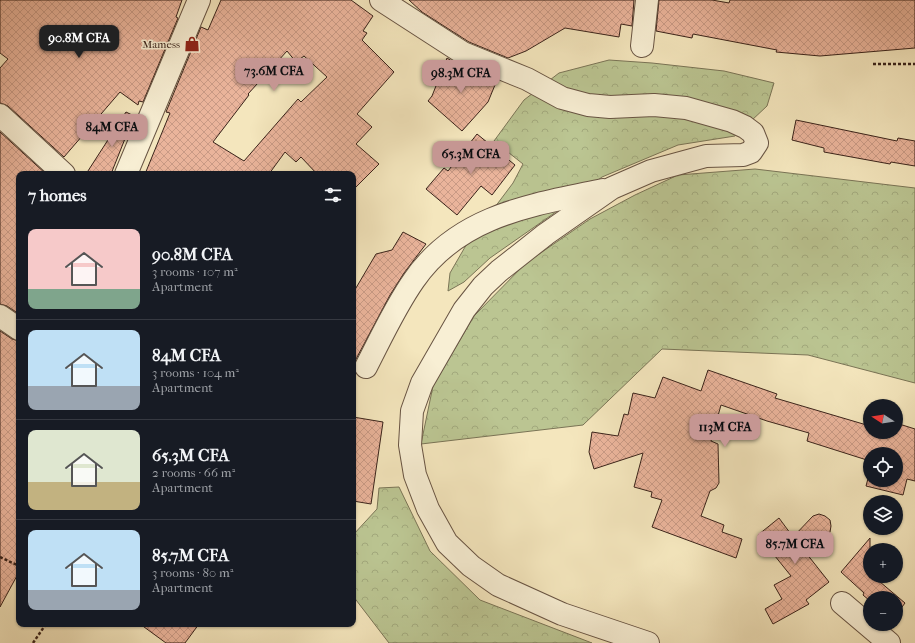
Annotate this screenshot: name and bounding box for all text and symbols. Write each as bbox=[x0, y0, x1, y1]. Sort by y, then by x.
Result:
pin: 90.8M CFA bbox=[33, 25, 125, 59]
text: 90.8M CFA bbox=[48, 30, 110, 45]
shop icon: Mamess bbox=[183, 35, 201, 53]
place label: Mamess bbox=[142, 38, 180, 51]
pin: 73.6M CFA bbox=[228, 58, 320, 92]
pin: 98.3M CFA bbox=[415, 60, 507, 94]
text: 73.6M CFA bbox=[244, 63, 304, 78]
text: 98.3M CFA bbox=[431, 65, 491, 80]
pin: 84M CFA bbox=[75, 114, 149, 148]
text: 84M CFA bbox=[86, 119, 138, 134]
pin: 65.3M CFA bbox=[425, 141, 517, 175]
text: 65.3M CFA bbox=[441, 146, 501, 161]
icon: filters bbox=[322, 184, 344, 206]
text: 7 homes bbox=[28, 185, 87, 205]
text: 90.8M CFA bbox=[152, 244, 233, 264]
icon: home bbox=[60, 245, 108, 293]
text: 3 rooms · 107 m² bbox=[152, 264, 238, 279]
text: Apartment bbox=[152, 279, 213, 294]
text: 84M CFA bbox=[152, 345, 221, 365]
icon: home bbox=[60, 346, 108, 394]
text: 3 rooms · 104 m² bbox=[152, 365, 239, 380]
text: Apartment bbox=[152, 380, 213, 395]
north arrow bbox=[863, 399, 903, 439]
map controls bbox=[863, 399, 903, 631]
pin: 113M CFA bbox=[684, 414, 766, 448]
text: 113M CFA bbox=[698, 419, 752, 434]
text: 65.3M CFA bbox=[152, 445, 229, 465]
icon: home bbox=[60, 446, 108, 494]
button: locate bbox=[863, 447, 903, 487]
text: 2 rooms · 66 m² bbox=[152, 465, 235, 480]
text: Apartment bbox=[152, 480, 213, 495]
button: layers bbox=[863, 495, 903, 535]
pin: 85.7M CFA bbox=[749, 531, 841, 565]
text: 85.7M CFA bbox=[766, 536, 824, 551]
button: + bbox=[863, 543, 903, 583]
text: 85.7M CFA bbox=[152, 545, 229, 565]
icon: home bbox=[60, 546, 108, 594]
text: 3 rooms · 80 m² bbox=[152, 565, 233, 580]
text: Apartment bbox=[152, 580, 213, 595]
button: − bbox=[863, 591, 903, 631]

